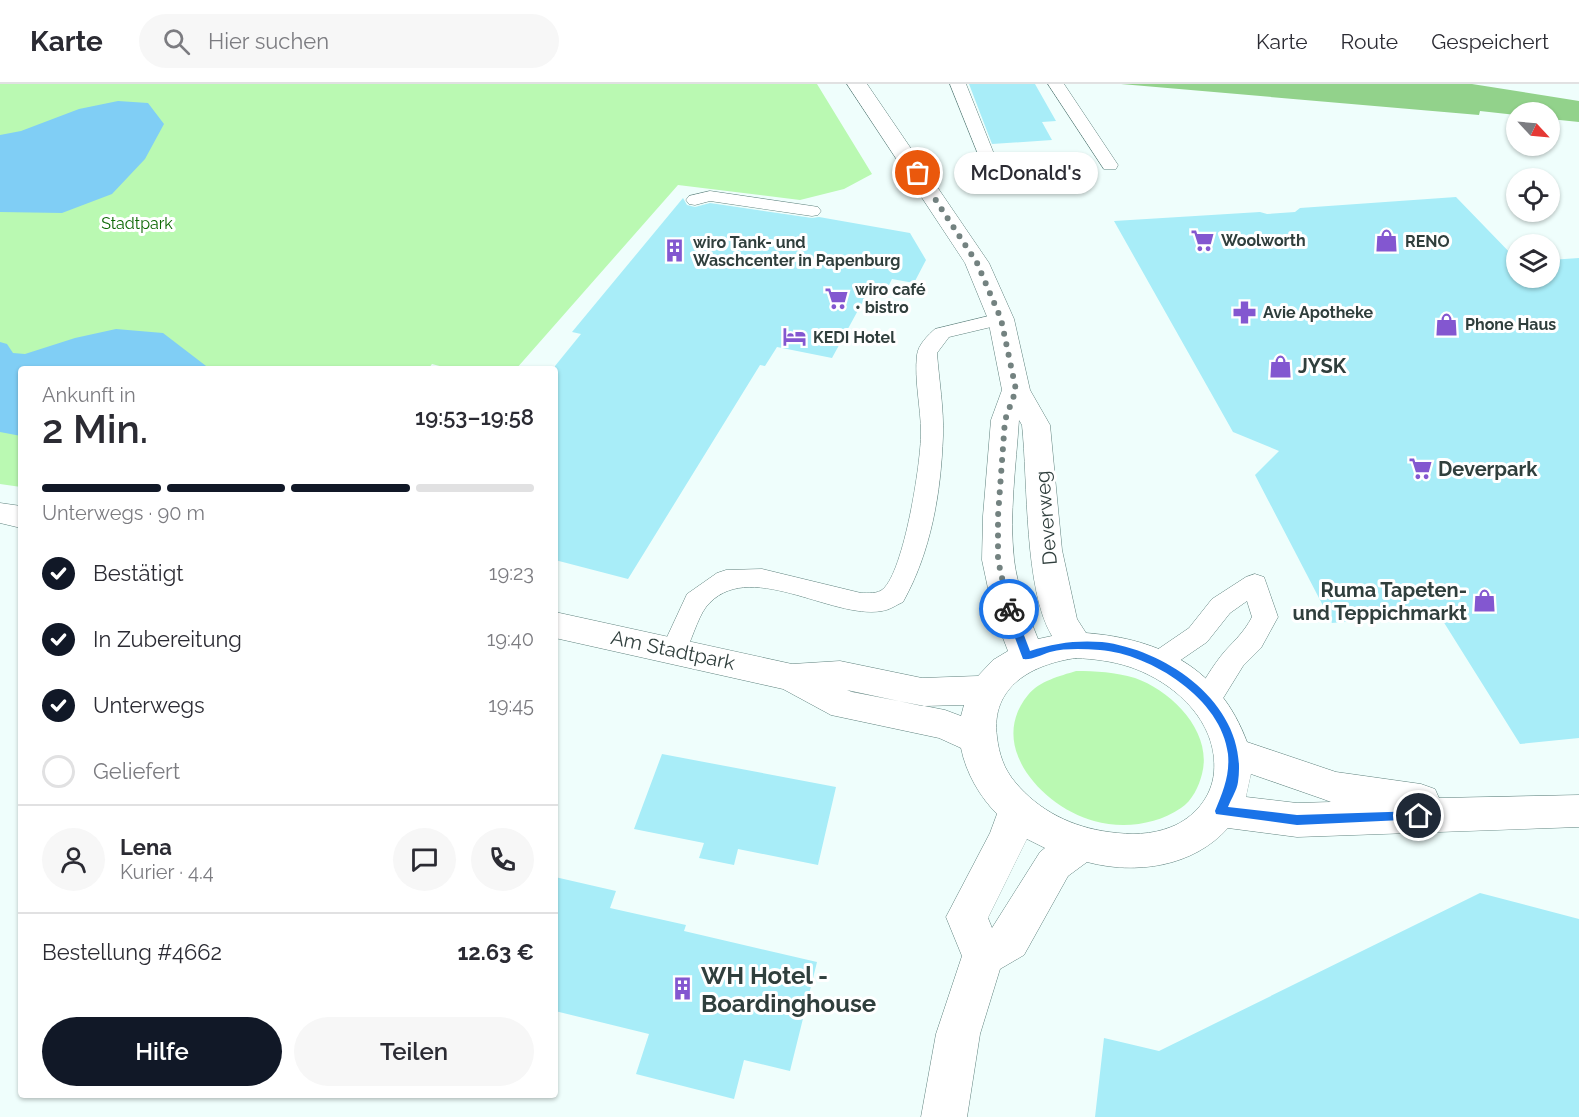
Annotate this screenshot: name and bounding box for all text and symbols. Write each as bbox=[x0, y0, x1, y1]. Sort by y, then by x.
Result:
search box bbox=[139, 14, 559, 68]
text: Karte bbox=[30, 25, 103, 58]
icon: search bbox=[160, 25, 193, 58]
text: Hier suchen bbox=[208, 28, 329, 54]
text: Karte bbox=[1256, 29, 1308, 54]
text: Route bbox=[1341, 29, 1398, 54]
text: Gespeichert bbox=[1431, 29, 1549, 54]
north arrow bbox=[1506, 102, 1560, 156]
map controls bbox=[1506, 102, 1560, 288]
pin bbox=[892, 147, 943, 198]
callout: McDonald's bbox=[954, 152, 1098, 194]
icon: bag bbox=[901, 156, 934, 189]
text: McDonald's bbox=[971, 161, 1081, 185]
button: locate bbox=[1506, 168, 1560, 222]
park label: Stadtpark bbox=[101, 214, 173, 233]
supermarket icon: Woolworth bbox=[1190, 227, 1216, 253]
shop icon: RENO bbox=[1374, 228, 1400, 254]
place label: Woolworth bbox=[1221, 231, 1306, 250]
place label: RENO bbox=[1405, 232, 1450, 251]
place label: wiro Tank- und Waschcenter in Papenburg bbox=[693, 233, 900, 270]
button: layers bbox=[1506, 234, 1560, 288]
building icon: wiro Tank- und Waschcenter in Papenburg bbox=[662, 238, 688, 264]
place label: wiro café • bistro bbox=[855, 280, 926, 317]
supermarket icon: wiro café • bistro bbox=[824, 285, 850, 311]
pharmacy icon: Avie Apotheke bbox=[1232, 299, 1258, 325]
place label: Avie Apotheke bbox=[1263, 303, 1373, 322]
shop icon: Phone Haus bbox=[1434, 311, 1460, 337]
place label: Phone Haus bbox=[1465, 315, 1556, 334]
hotel icon: KEDI Hotel bbox=[782, 324, 808, 350]
place label: KEDI Hotel bbox=[813, 328, 896, 347]
shop icon: JYSK bbox=[1267, 353, 1293, 379]
place label: JYSK bbox=[1298, 354, 1347, 378]
text: Ankunft in bbox=[42, 383, 136, 407]
text: 19:53–19:58 bbox=[415, 404, 534, 430]
text: 2 Min. bbox=[42, 406, 148, 452]
supermarket icon: Deverpark bbox=[1407, 456, 1433, 482]
place label: Deverpark bbox=[1438, 457, 1538, 481]
street label: Deverweg bbox=[1030, 470, 1062, 566]
text: Unterwegs · 90 m bbox=[42, 501, 205, 525]
icon: check bbox=[42, 557, 75, 590]
text: Bestätigt bbox=[93, 560, 184, 586]
text: 19:23 bbox=[489, 561, 534, 585]
place label: Ruma Tapeten- und Teppichmarkt bbox=[1293, 578, 1467, 625]
courier bbox=[979, 579, 1039, 639]
shop icon: Ruma Tapeten- und Teppichmarkt bbox=[1472, 588, 1498, 614]
icon: bike bbox=[993, 593, 1026, 626]
icon: check bbox=[42, 623, 75, 656]
street label: Am Stadtpark bbox=[609, 625, 738, 675]
text: In Zubereitung bbox=[93, 626, 242, 652]
text: 19:40 bbox=[487, 627, 534, 651]
icon: check bbox=[42, 689, 75, 722]
text: Unterwegs bbox=[93, 692, 205, 718]
text: 19:45 bbox=[488, 693, 534, 717]
text: Geliefert bbox=[93, 758, 180, 784]
pin bbox=[1393, 790, 1444, 841]
icon: home bbox=[1402, 799, 1435, 832]
button: person bbox=[42, 828, 105, 891]
button: chat bbox=[393, 828, 456, 891]
button: phone bbox=[471, 828, 534, 891]
text: Lena bbox=[120, 834, 172, 860]
text: Kurier · 4.4 bbox=[120, 860, 214, 884]
text: Bestellung #4662 bbox=[42, 939, 222, 965]
text: 12.63 € bbox=[457, 939, 534, 965]
place label: WH Hotel - Boardinghouse bbox=[701, 961, 876, 1018]
building icon: WH Hotel - Boardinghouse bbox=[670, 976, 696, 1002]
button: Hilfe bbox=[42, 1017, 282, 1086]
button: Teilen bbox=[294, 1017, 534, 1086]

